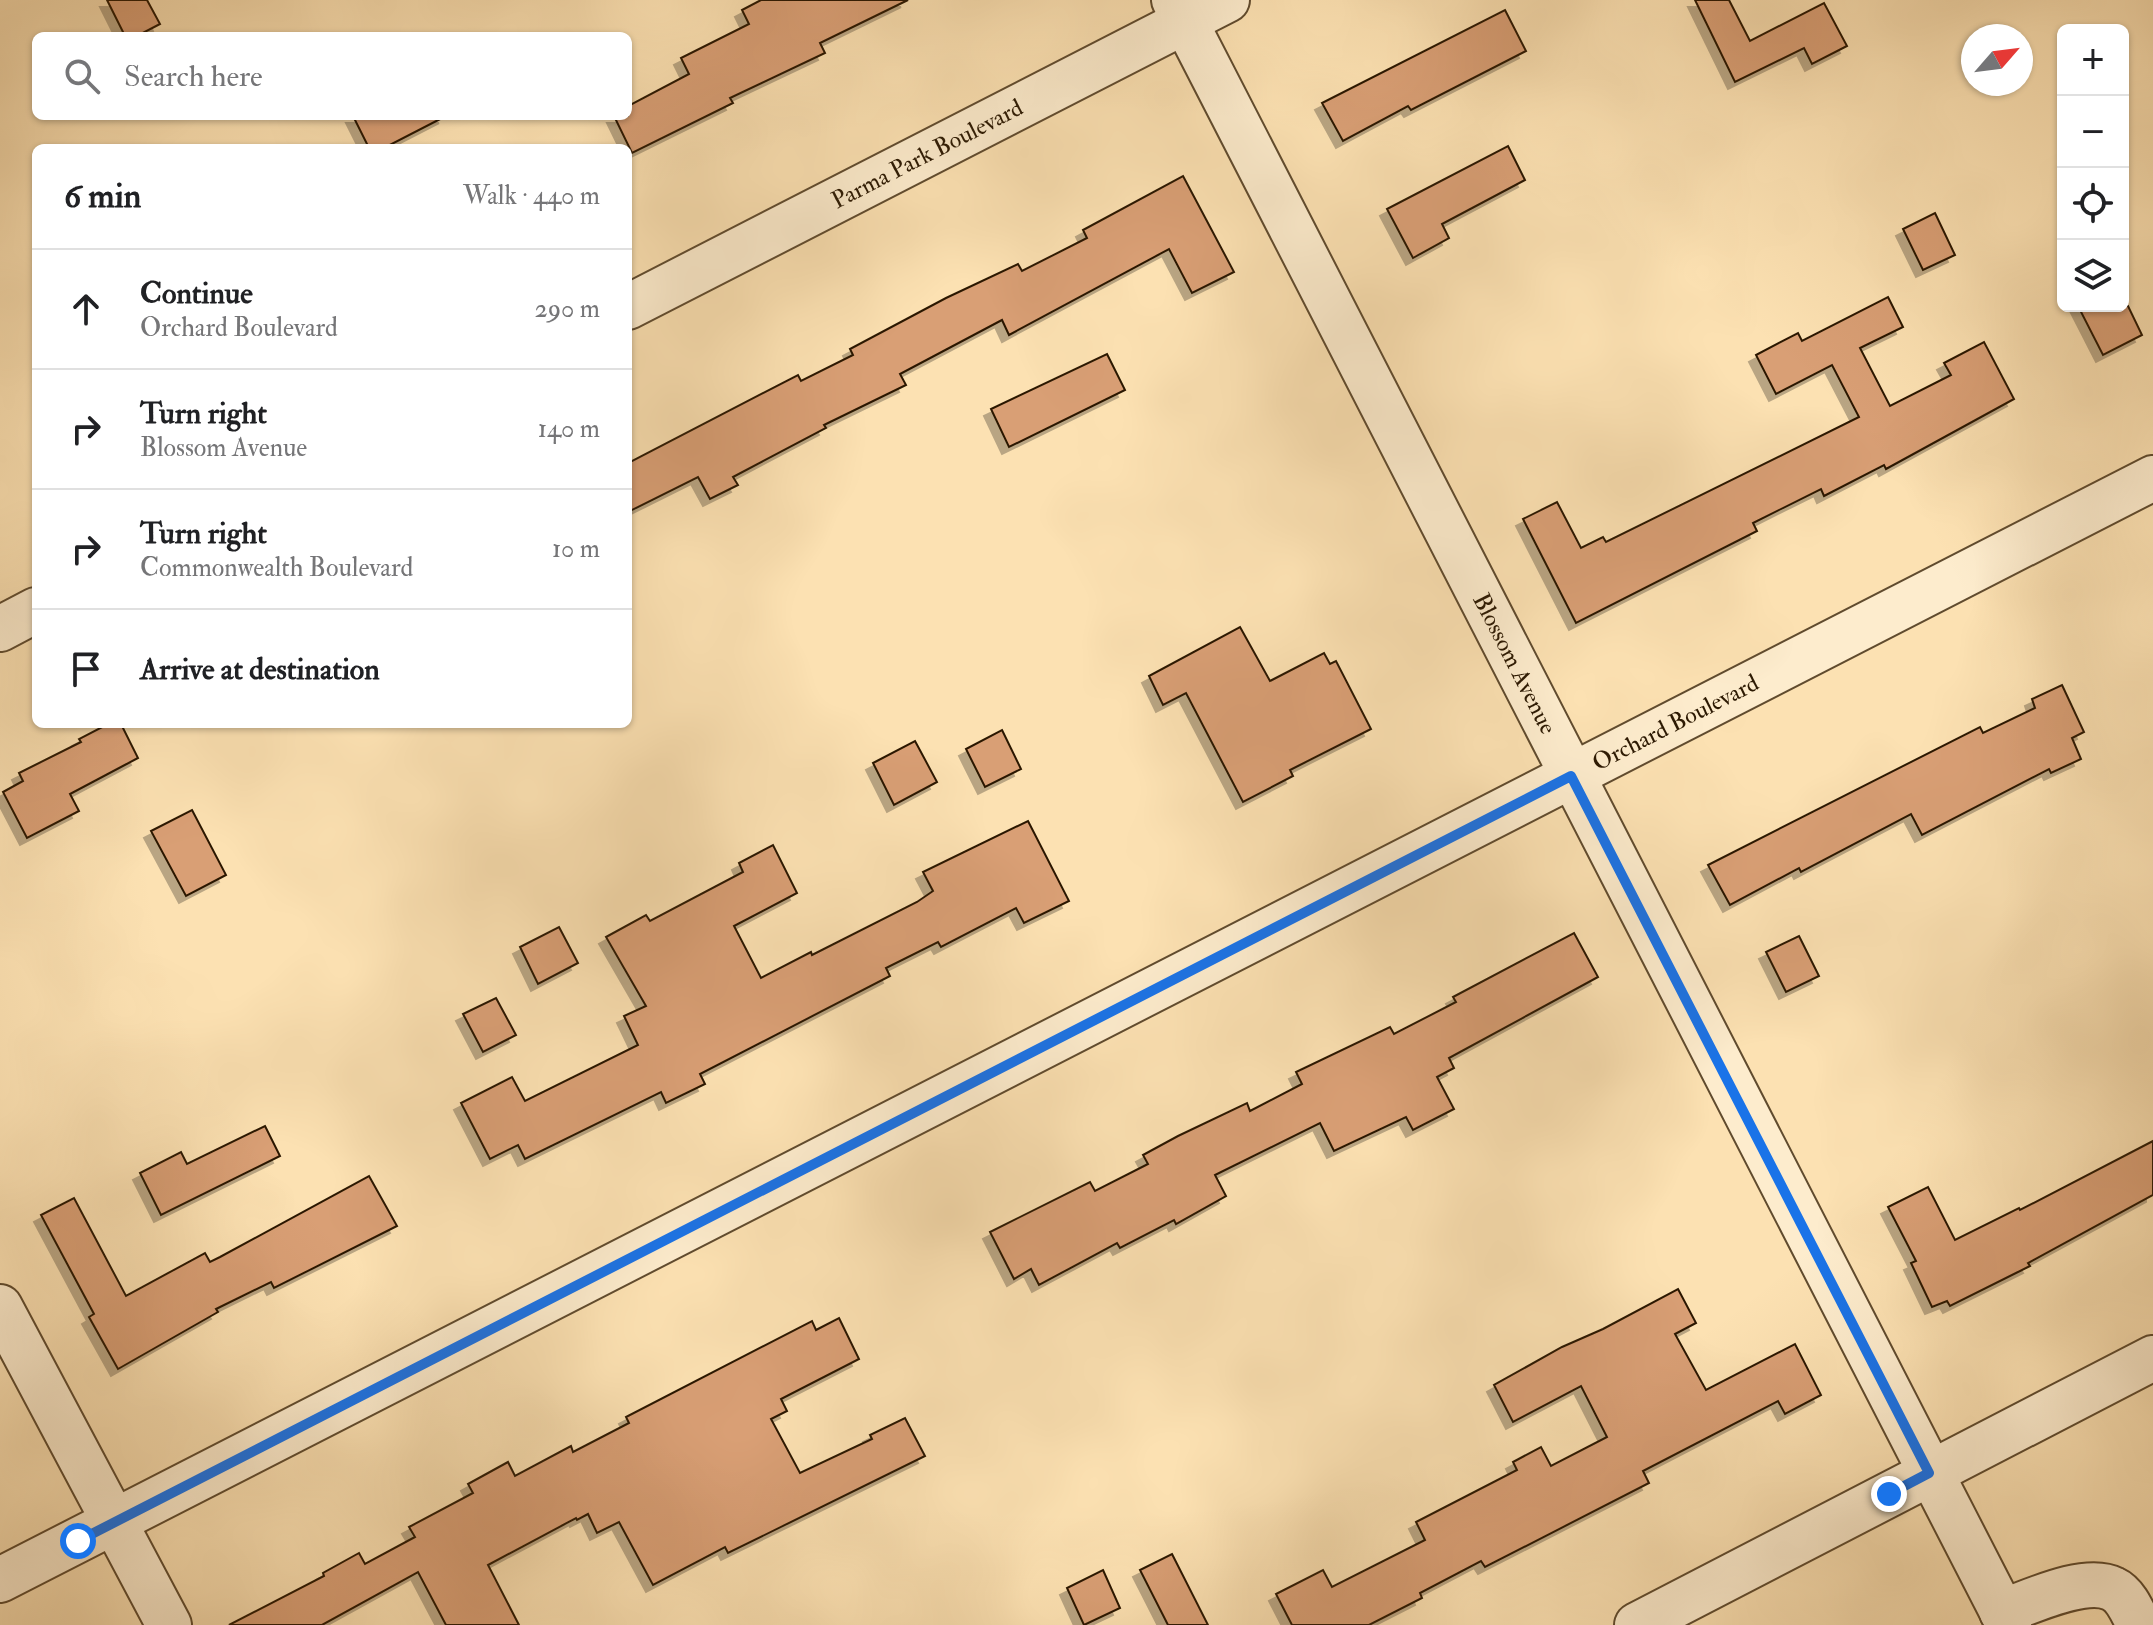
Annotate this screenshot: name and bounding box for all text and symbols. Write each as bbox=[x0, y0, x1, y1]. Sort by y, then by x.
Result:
north arrow bbox=[1961, 24, 2033, 96]
map controls bbox=[2057, 24, 2129, 312]
button: + bbox=[2057, 24, 2129, 96]
search box bbox=[32, 32, 632, 120]
icon: search bbox=[60, 54, 104, 98]
text: Search here bbox=[124, 58, 263, 95]
street label: Parma Park Boulevard bbox=[826, 92, 1028, 216]
button: − bbox=[2057, 96, 2129, 168]
button: locate bbox=[2057, 168, 2129, 240]
text: 6 min bbox=[64, 175, 141, 218]
text: Walk · 440 m bbox=[463, 180, 600, 212]
button: layers bbox=[2057, 240, 2129, 312]
text: Continue bbox=[140, 275, 253, 312]
icon: ahead bbox=[64, 287, 108, 331]
text: 290 m bbox=[535, 293, 600, 325]
text: Orchard Boulevard bbox=[140, 312, 338, 344]
text: Turn right bbox=[140, 395, 267, 432]
icon: right bbox=[64, 407, 108, 451]
text: 140 m bbox=[538, 413, 600, 445]
text: Blossom Avenue bbox=[140, 432, 307, 464]
text: Turn right bbox=[140, 515, 267, 552]
icon: right bbox=[64, 527, 108, 571]
text: 10 m bbox=[552, 533, 600, 565]
text: Commonwealth Boulevard bbox=[140, 552, 413, 584]
street label: Blossom Avenue bbox=[1466, 588, 1564, 739]
icon: arrive bbox=[64, 647, 108, 691]
text: Arrive at destination bbox=[140, 651, 380, 688]
street label: Orchard Boulevard bbox=[1587, 667, 1764, 778]
route end bbox=[1871, 1476, 1907, 1512]
route start bbox=[60, 1523, 96, 1559]

